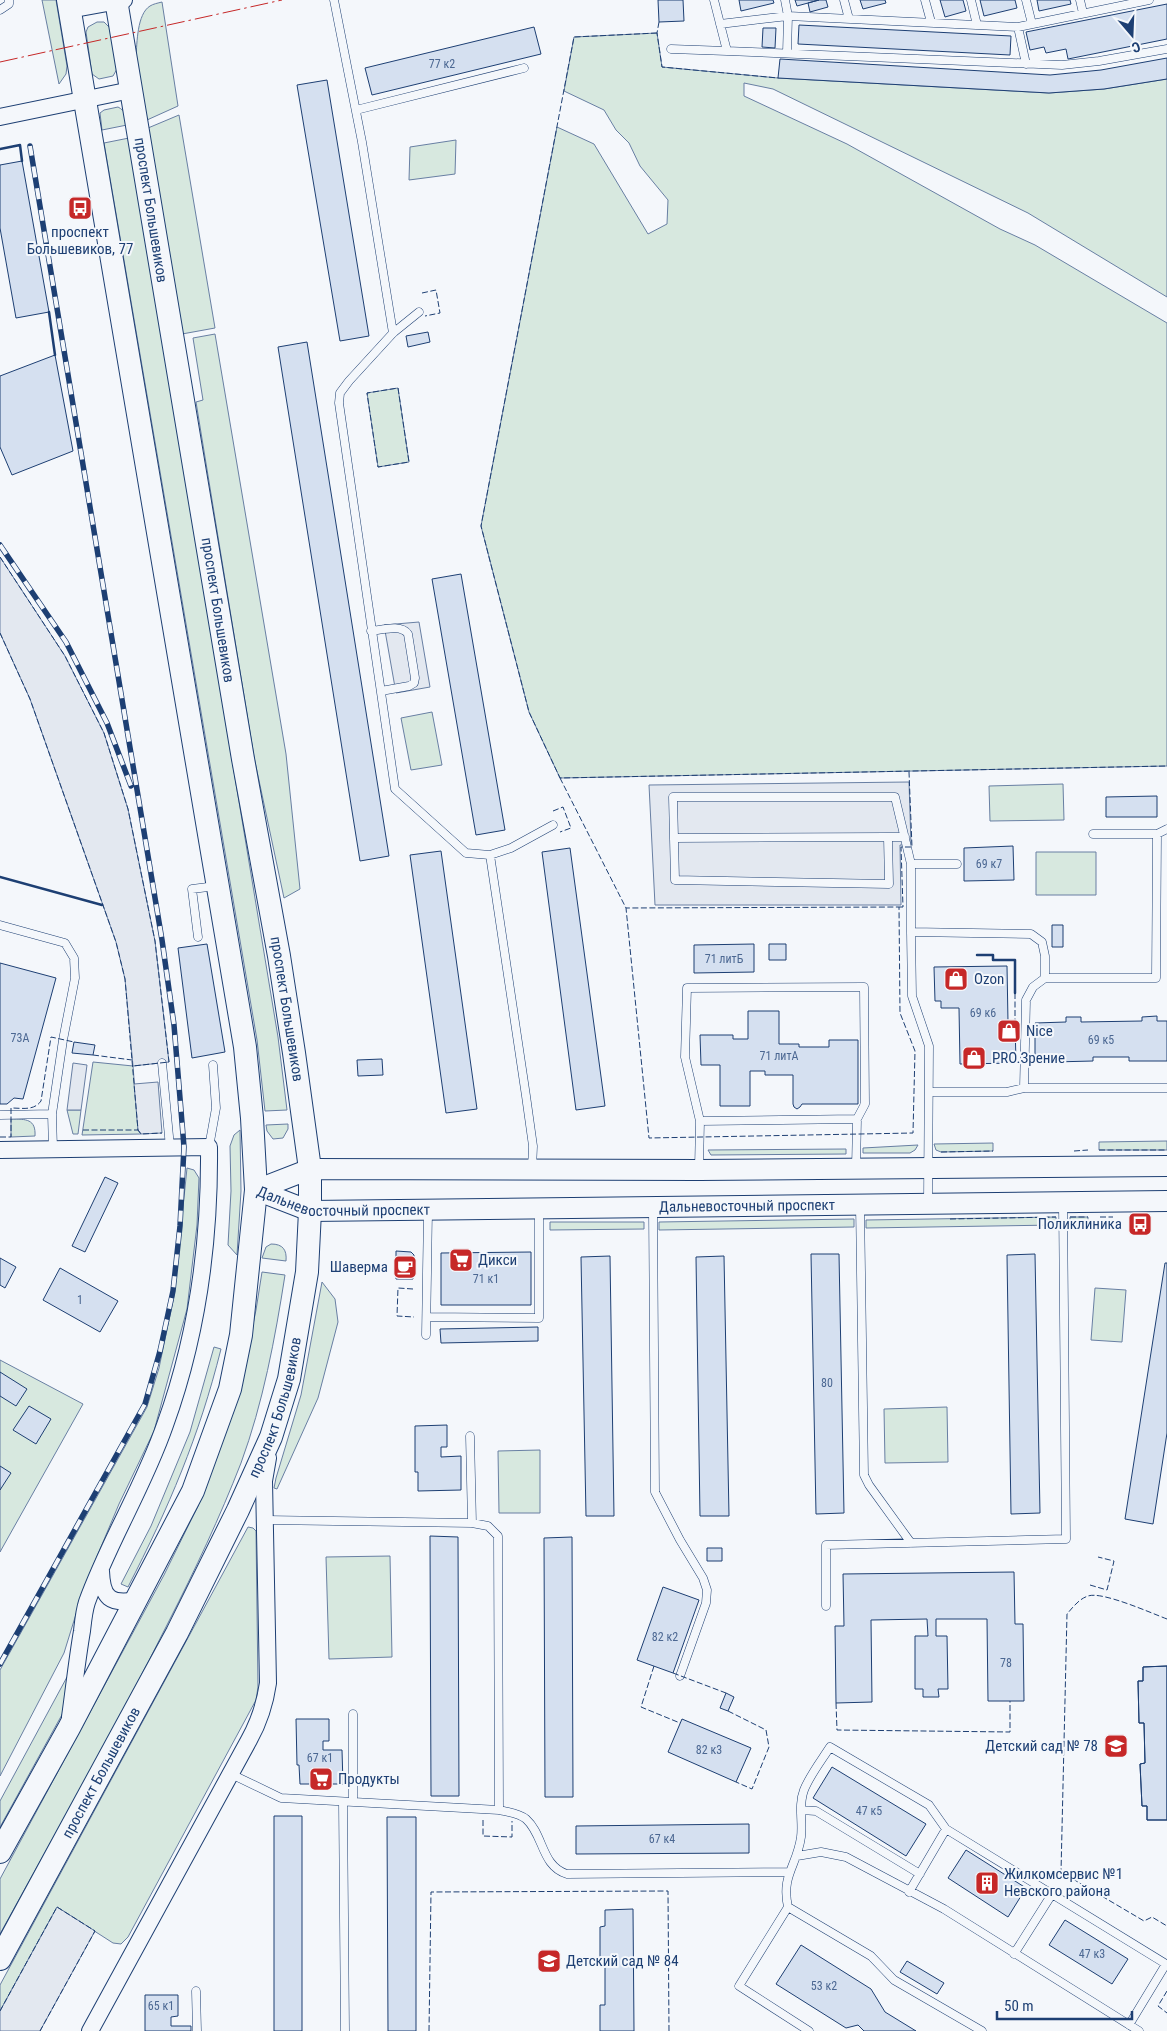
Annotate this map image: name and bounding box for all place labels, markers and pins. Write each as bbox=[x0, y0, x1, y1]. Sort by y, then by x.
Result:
bus stop icon: проспект Большевиков, 77 bbox=[67, 195, 93, 221]
place label: проспект Большевиков, 77 bbox=[27, 223, 133, 258]
shop icon: Ozon bbox=[943, 966, 969, 992]
place label: Ozon bbox=[974, 970, 1004, 988]
shop icon: Nice bbox=[996, 1018, 1022, 1044]
place label: Nice bbox=[1026, 1022, 1053, 1040]
shop icon: PRO.Зрение bbox=[961, 1045, 987, 1071]
place label: PRO.Зрение bbox=[992, 1049, 1065, 1067]
bus stop icon: Поликлиника bbox=[1127, 1211, 1153, 1237]
place label: Поликлиника bbox=[1038, 1215, 1122, 1233]
supermarket icon: Дикси bbox=[448, 1247, 474, 1273]
place label: Дикси bbox=[478, 1251, 517, 1269]
cafe icon: Шаверма bbox=[392, 1254, 418, 1280]
place label: Шаверма bbox=[330, 1258, 388, 1276]
school or university icon: Детский сад № 78 bbox=[1103, 1733, 1129, 1759]
place label: Детский сад № 78 bbox=[985, 1737, 1098, 1755]
supermarket icon: Продукты bbox=[308, 1766, 334, 1792]
place label: Продукты bbox=[338, 1770, 400, 1788]
place label: Жилкомсервис №1 Невского района bbox=[1004, 1865, 1123, 1900]
building icon: Жилкомсервис №1 Невского района bbox=[974, 1870, 1000, 1896]
school or university icon: Детский сад № 84 bbox=[536, 1948, 562, 1974]
place label: Детский сад № 84 bbox=[566, 1952, 679, 1970]

